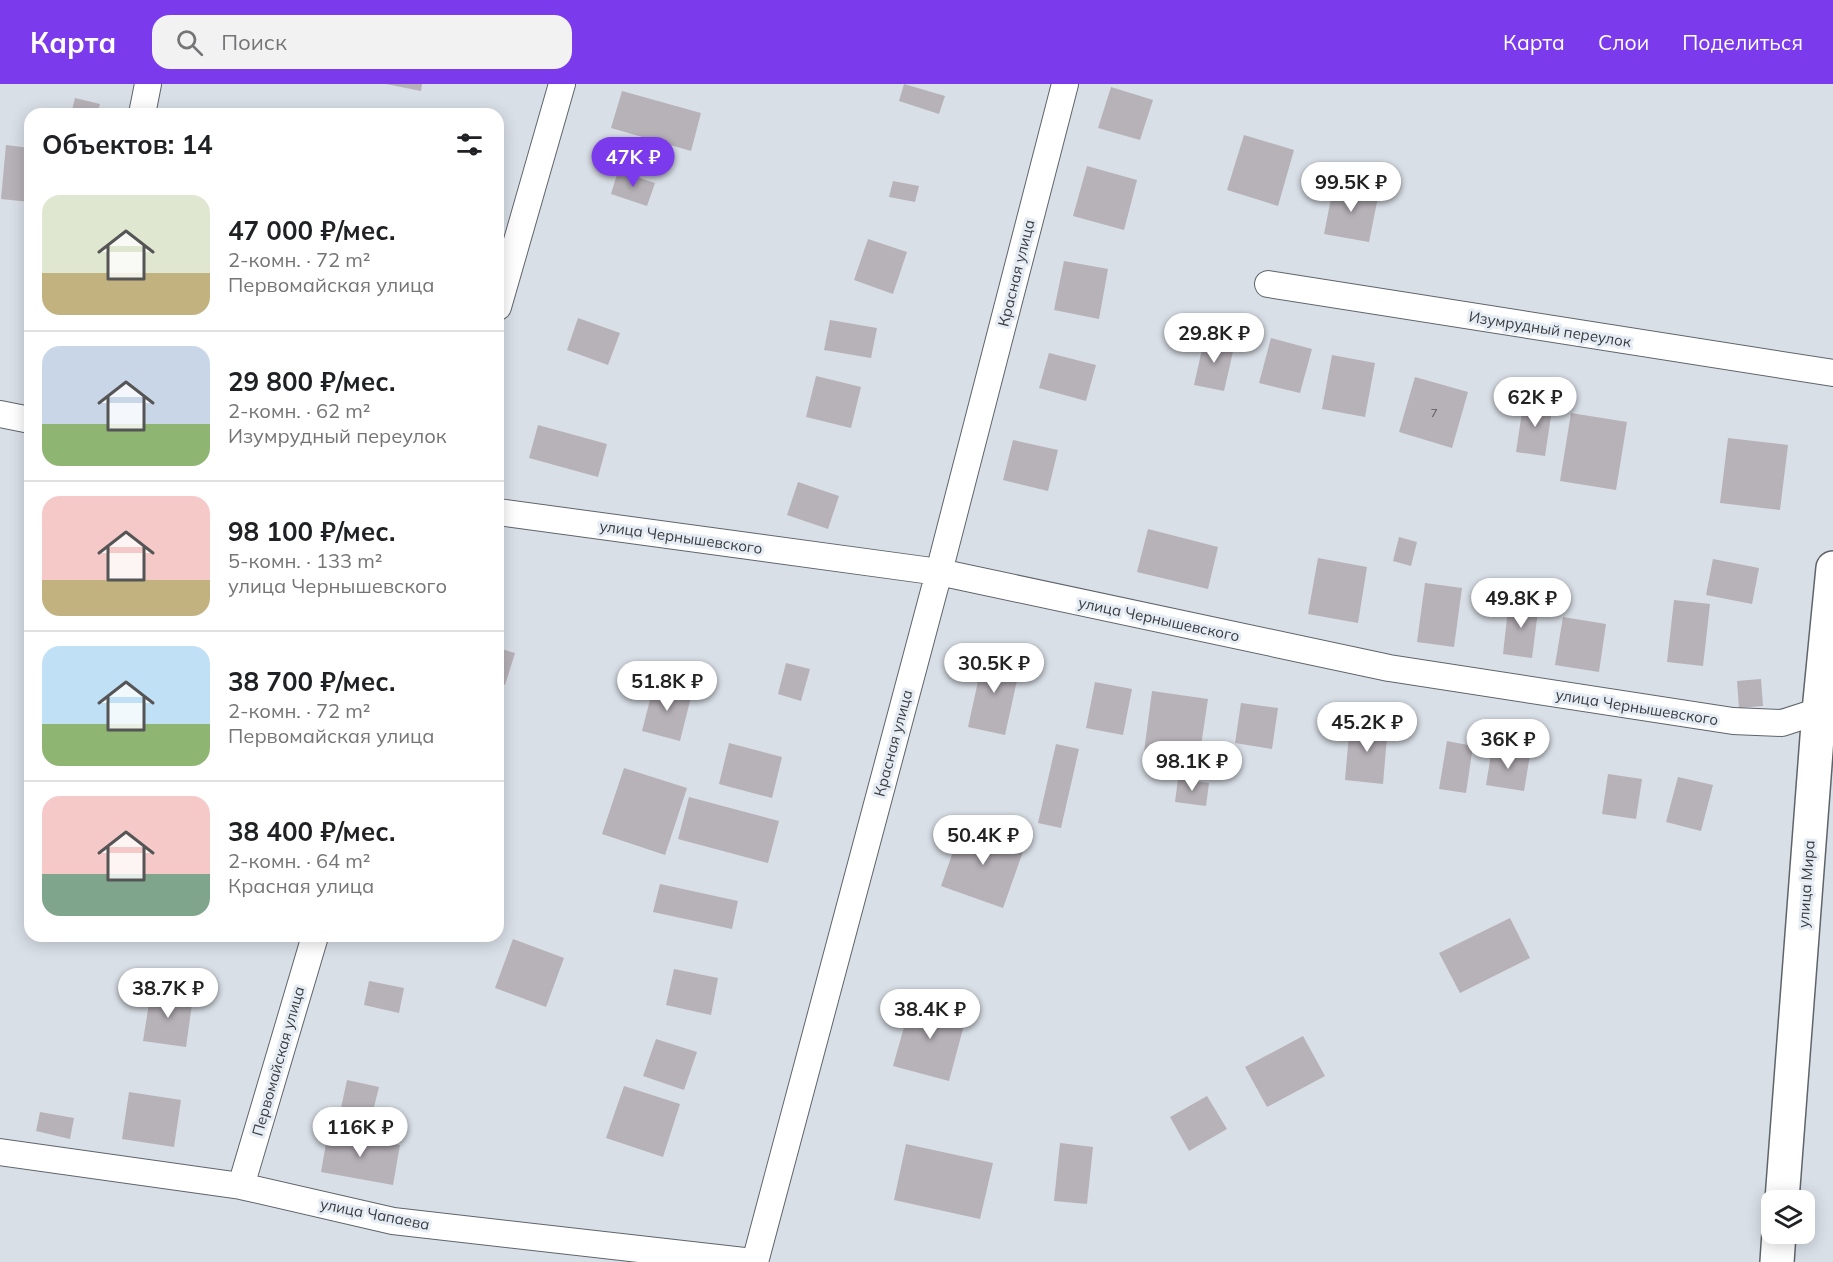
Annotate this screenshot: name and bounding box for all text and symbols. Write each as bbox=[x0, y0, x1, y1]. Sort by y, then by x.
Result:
search box bbox=[152, 15, 572, 69]
text: Карта bbox=[30, 25, 116, 60]
icon: search bbox=[173, 26, 206, 59]
text: Поиск bbox=[221, 28, 287, 56]
text: Карта bbox=[1503, 29, 1565, 55]
text: Слои bbox=[1598, 29, 1649, 55]
text: Поделиться bbox=[1682, 29, 1803, 55]
text: Объектов: 14 bbox=[42, 128, 213, 161]
icon: filters bbox=[453, 128, 486, 161]
pin: 47K ₽ bbox=[591, 137, 675, 188]
text: 47K ₽ bbox=[606, 144, 660, 169]
pin: 99.5K ₽ bbox=[1296, 162, 1406, 213]
text: 99.5K ₽ bbox=[1315, 169, 1387, 194]
text: 47 000 ₽/мес. bbox=[228, 214, 395, 247]
street label: Красная улица bbox=[994, 217, 1038, 329]
icon: home bbox=[90, 219, 162, 291]
text: 2-комн. · 72 m² bbox=[228, 247, 370, 272]
text: Первомайская улица bbox=[228, 272, 434, 297]
street label: Изумрудный переулок bbox=[1468, 307, 1633, 351]
pin: 29.8K ₽ bbox=[1159, 313, 1269, 364]
text: 29.8K ₽ bbox=[1178, 320, 1250, 345]
text: 29 800 ₽/мес. bbox=[228, 365, 395, 398]
icon: home bbox=[90, 370, 162, 442]
pin: 62K ₽ bbox=[1493, 377, 1577, 428]
text: 62K ₽ bbox=[1508, 384, 1562, 409]
text: 2-комн. · 62 m² bbox=[228, 398, 370, 423]
house number: 7 bbox=[1430, 405, 1438, 420]
text: Изумрудный переулок bbox=[228, 423, 447, 448]
text: 98 100 ₽/мес. bbox=[228, 515, 395, 548]
street label: улица Чернышевского bbox=[598, 516, 764, 558]
icon: home bbox=[90, 520, 162, 592]
text: 5-комн. · 133 m² bbox=[228, 548, 382, 573]
text: улица Чернышевского bbox=[228, 573, 447, 598]
pin: 49.8K ₽ bbox=[1466, 578, 1576, 629]
text: 49.8K ₽ bbox=[1485, 585, 1557, 610]
street label: улица Чернышевского bbox=[1077, 593, 1241, 645]
pin: 30.5K ₽ bbox=[939, 643, 1049, 694]
text: 30.5K ₽ bbox=[958, 650, 1030, 675]
pin: 51.8K ₽ bbox=[612, 661, 722, 712]
text: 38 700 ₽/мес. bbox=[228, 665, 395, 698]
text: 51.8K ₽ bbox=[631, 668, 703, 693]
icon: home bbox=[90, 670, 162, 742]
street label: улица Чернышевского bbox=[1554, 685, 1720, 729]
street label: Красная улица bbox=[870, 688, 916, 798]
text: 2-комн. · 72 m² bbox=[228, 698, 370, 723]
pin: 45.2K ₽ bbox=[1312, 702, 1422, 753]
text: 45.2K ₽ bbox=[1331, 709, 1403, 734]
pin: 36K ₽ bbox=[1466, 719, 1550, 770]
text: Первомайская улица bbox=[228, 723, 434, 748]
text: 36K ₽ bbox=[1481, 726, 1535, 751]
pin: 98.1K ₽ bbox=[1137, 741, 1247, 792]
text: 98.1K ₽ bbox=[1156, 748, 1228, 773]
text: 38 400 ₽/мес. bbox=[228, 815, 395, 848]
pin: 50.4K ₽ bbox=[928, 815, 1038, 866]
icon: home bbox=[90, 820, 162, 892]
text: 50.4K ₽ bbox=[947, 822, 1019, 847]
street label: улица Мира bbox=[1793, 840, 1819, 928]
text: 2-комн. · 64 m² bbox=[228, 848, 370, 873]
text: Красная улица bbox=[228, 873, 374, 898]
pin: 38.7K ₽ bbox=[113, 968, 223, 1019]
text: 38.7K ₽ bbox=[132, 975, 204, 1000]
street label: Первомайская улица bbox=[248, 984, 308, 1138]
pin: 38.4K ₽ bbox=[875, 989, 985, 1040]
text: 38.4K ₽ bbox=[894, 996, 966, 1021]
pin: 116K ₽ bbox=[311, 1107, 409, 1158]
text: 116K ₽ bbox=[327, 1114, 393, 1139]
map controls bbox=[1761, 1190, 1815, 1244]
button: layers bbox=[1761, 1190, 1815, 1244]
street label: улица Чапаева bbox=[319, 1194, 431, 1234]

